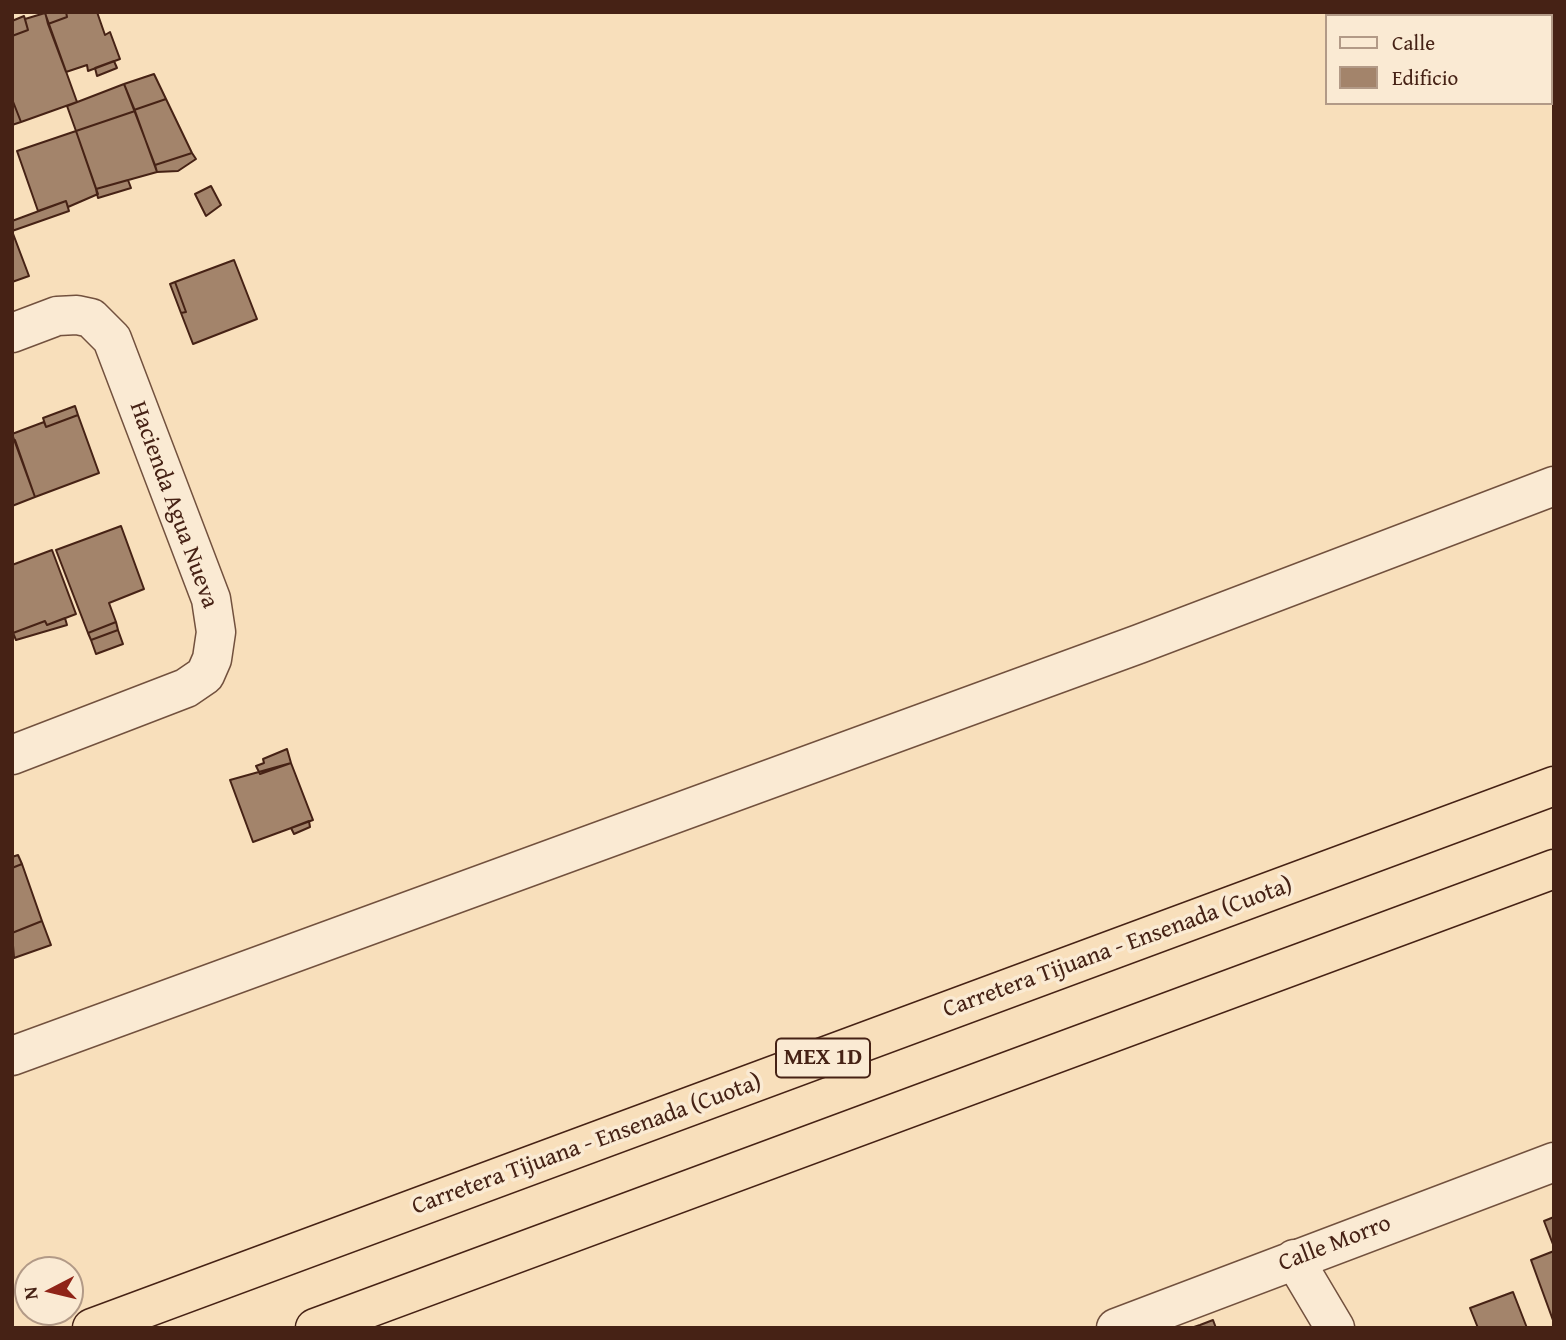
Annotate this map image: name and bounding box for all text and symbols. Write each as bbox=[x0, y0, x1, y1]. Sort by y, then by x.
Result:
legend bbox=[1324, 14, 1552, 105]
text: Calle bbox=[1392, 27, 1435, 58]
text: Edificio bbox=[1392, 62, 1458, 93]
street label: Hacienda Agua Nueva bbox=[122, 398, 224, 612]
street label: Carretera Tijuana - Ensenada (Cuota) bbox=[939, 871, 1297, 1025]
road number: MEX 1D bbox=[776, 1038, 870, 1078]
street label: Carretera Tijuana - Ensenada (Cuota) bbox=[408, 1068, 766, 1222]
street label: Calle Morro bbox=[1275, 1209, 1395, 1279]
north arrow bbox=[14, 1256, 84, 1326]
text: N bbox=[15, 1285, 45, 1301]

